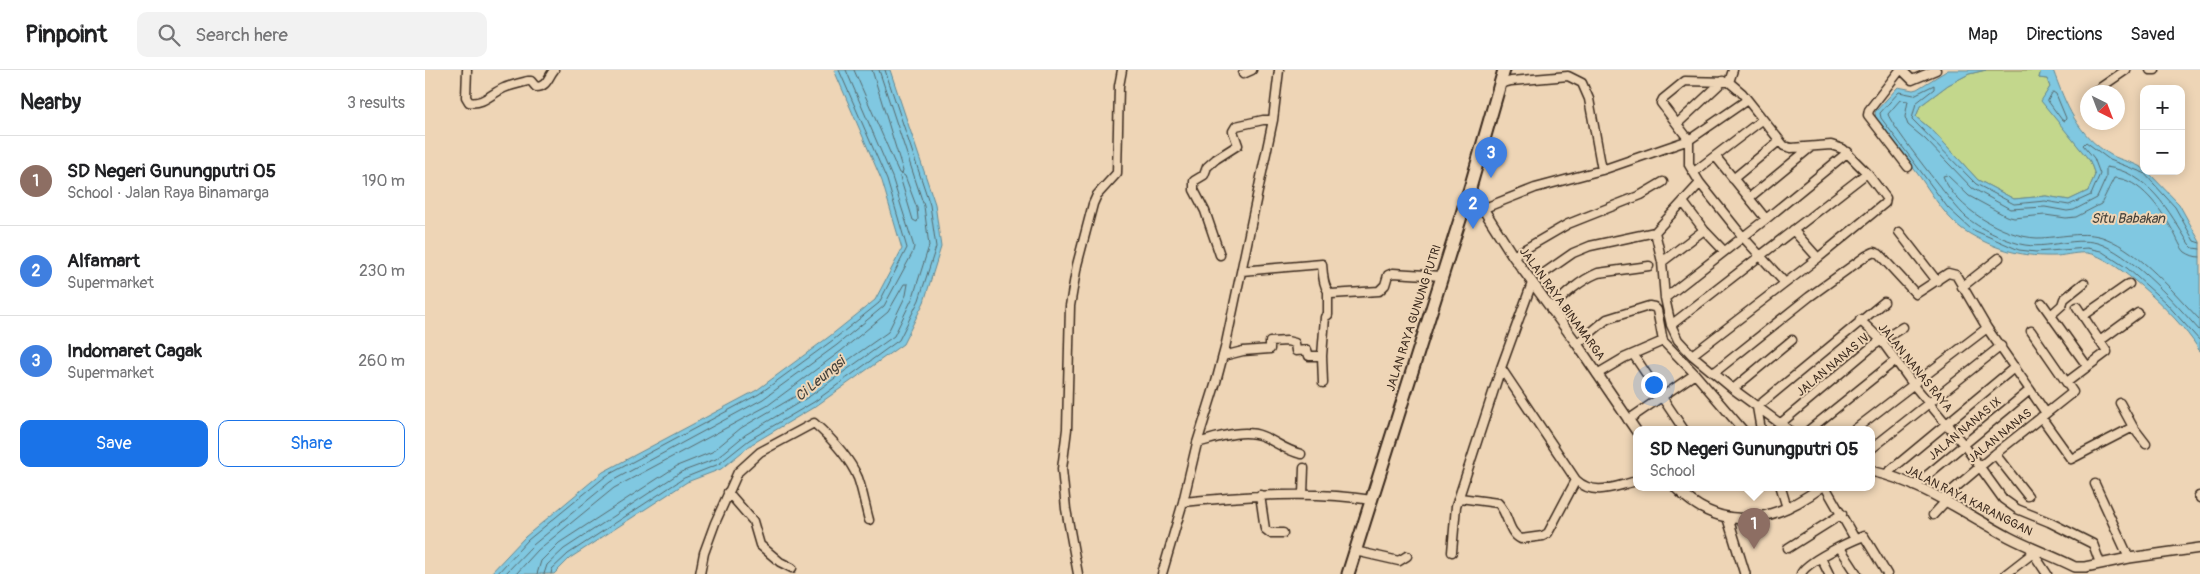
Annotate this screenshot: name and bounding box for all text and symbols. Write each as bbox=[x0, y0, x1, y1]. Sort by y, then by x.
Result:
search box bbox=[137, 12, 487, 57]
text: Pinpoint bbox=[25, 20, 107, 49]
icon: search bbox=[155, 21, 183, 49]
text: Search here bbox=[195, 23, 288, 47]
text: Map bbox=[1968, 23, 1998, 46]
text: Directions bbox=[2026, 23, 2102, 46]
text: Saved bbox=[2130, 23, 2175, 46]
north arrow bbox=[2080, 85, 2125, 130]
map controls bbox=[2140, 85, 2185, 175]
button: + bbox=[2140, 85, 2185, 130]
text: Nearby bbox=[20, 89, 81, 116]
text: 3 results bbox=[347, 93, 405, 113]
button: − bbox=[2140, 130, 2185, 175]
pin: 3 bbox=[1475, 137, 1507, 178]
text: SD Negeri Gunungputri 05 bbox=[67, 159, 276, 183]
text: 1 bbox=[33, 171, 39, 191]
text: 190 m bbox=[362, 171, 405, 191]
text: School · Jalan Raya Binamarga bbox=[67, 183, 269, 203]
pin: 2 bbox=[1457, 188, 1489, 229]
water label: Situ Babakan bbox=[2091, 210, 2166, 227]
street label: JALAN RAYA GUNUNG PUTRI bbox=[1383, 243, 1445, 393]
street label: JALAN RAYA BINAMARGA bbox=[1516, 245, 1608, 364]
text: Alfamart bbox=[67, 249, 140, 273]
text: 2 bbox=[32, 261, 40, 281]
text: 230 m bbox=[359, 261, 405, 281]
text: Supermarket bbox=[67, 273, 154, 293]
street label: JALAN NANAS RAYA bbox=[1875, 321, 1955, 416]
street label: JALAN NANAS IV bbox=[1793, 330, 1873, 400]
text: Indomaret Cagak bbox=[67, 339, 202, 363]
text: 3 bbox=[32, 351, 40, 371]
text: 260 m bbox=[358, 351, 405, 371]
water label: Ci Leungsi bbox=[792, 352, 850, 405]
text: Supermarket bbox=[67, 363, 154, 383]
your location bbox=[1641, 372, 1667, 398]
street label: JALAN NANAS IX bbox=[1926, 394, 2004, 464]
street label: JALAN NANAS bbox=[1965, 406, 2035, 466]
button: Save bbox=[20, 420, 208, 467]
button: Share bbox=[218, 420, 405, 467]
popup bbox=[1633, 426, 1875, 491]
text: SD Negeri Gunungputri 05 bbox=[1649, 437, 1859, 461]
text: School bbox=[1649, 461, 1695, 481]
street label: JALAN RAYA KARANGGAN bbox=[1903, 462, 2035, 540]
pin: 1 bbox=[1738, 508, 1770, 549]

